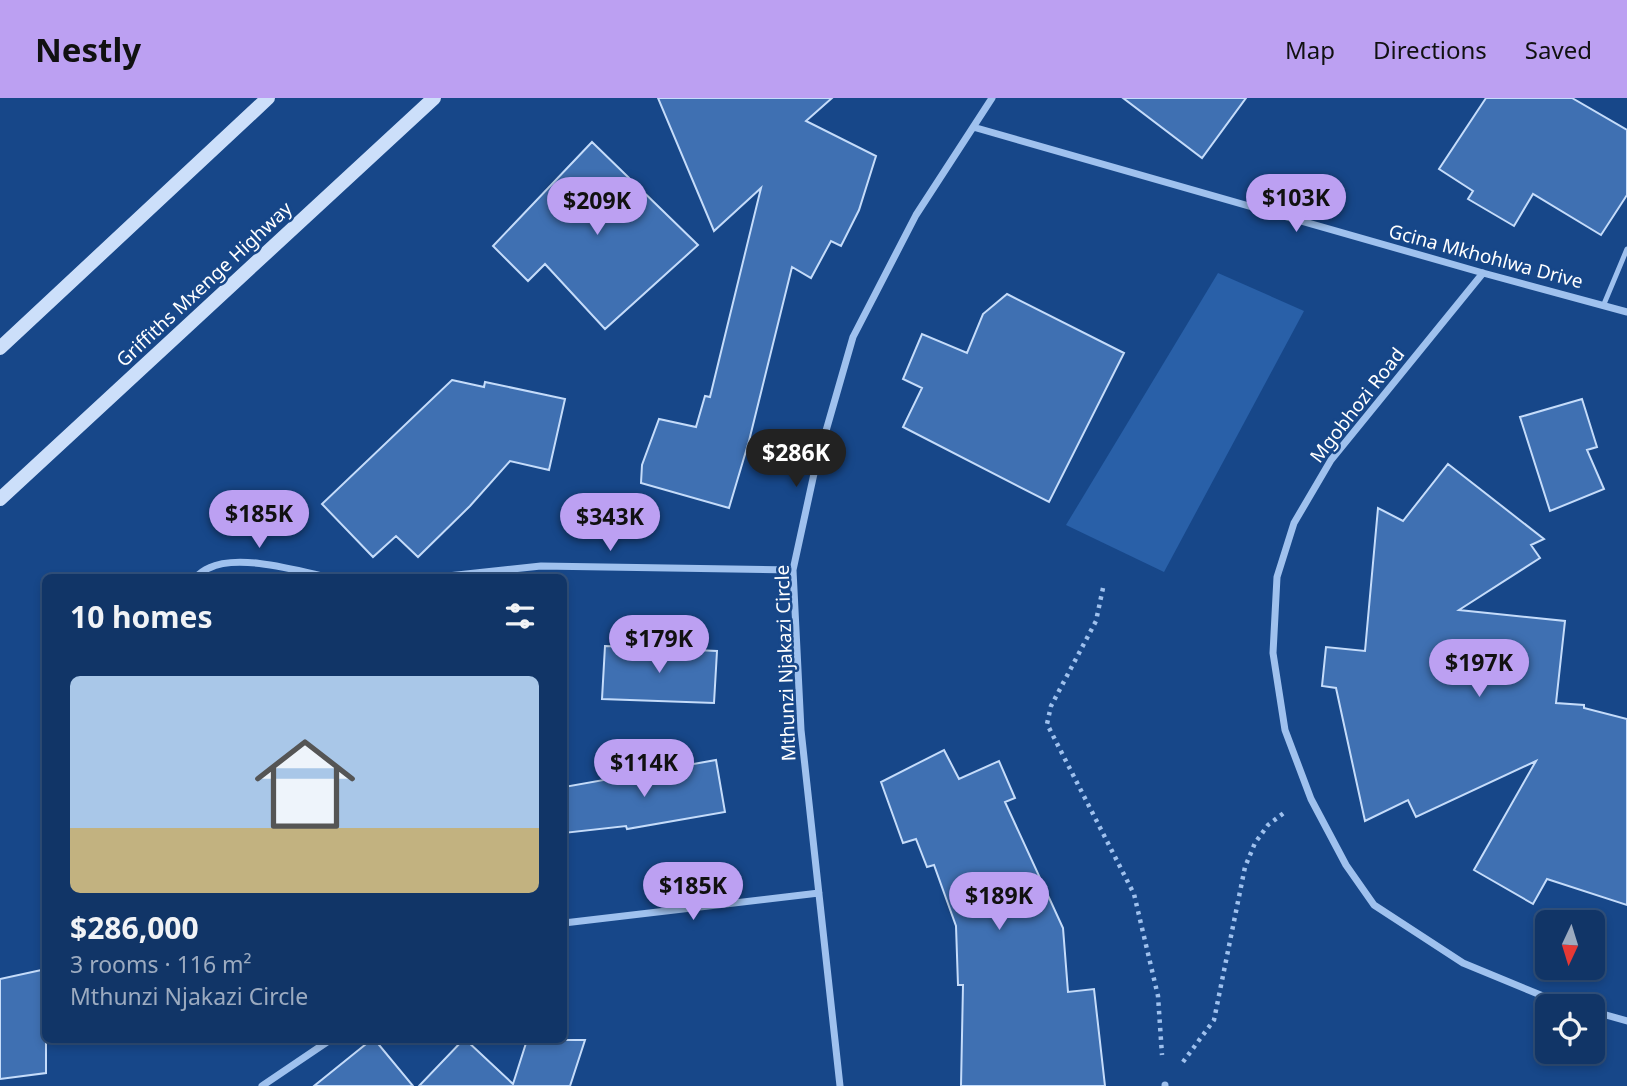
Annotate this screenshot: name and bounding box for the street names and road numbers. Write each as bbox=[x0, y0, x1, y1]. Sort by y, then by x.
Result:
street label: Griffiths Mxenge Highway bbox=[110, 195, 298, 372]
street label: Gcina Mkhohlwa Drive bbox=[1386, 218, 1586, 294]
street label: Mgobhozi Road bbox=[1304, 342, 1410, 468]
street label: Mthunzi Njakazi Circle bbox=[769, 564, 801, 762]

